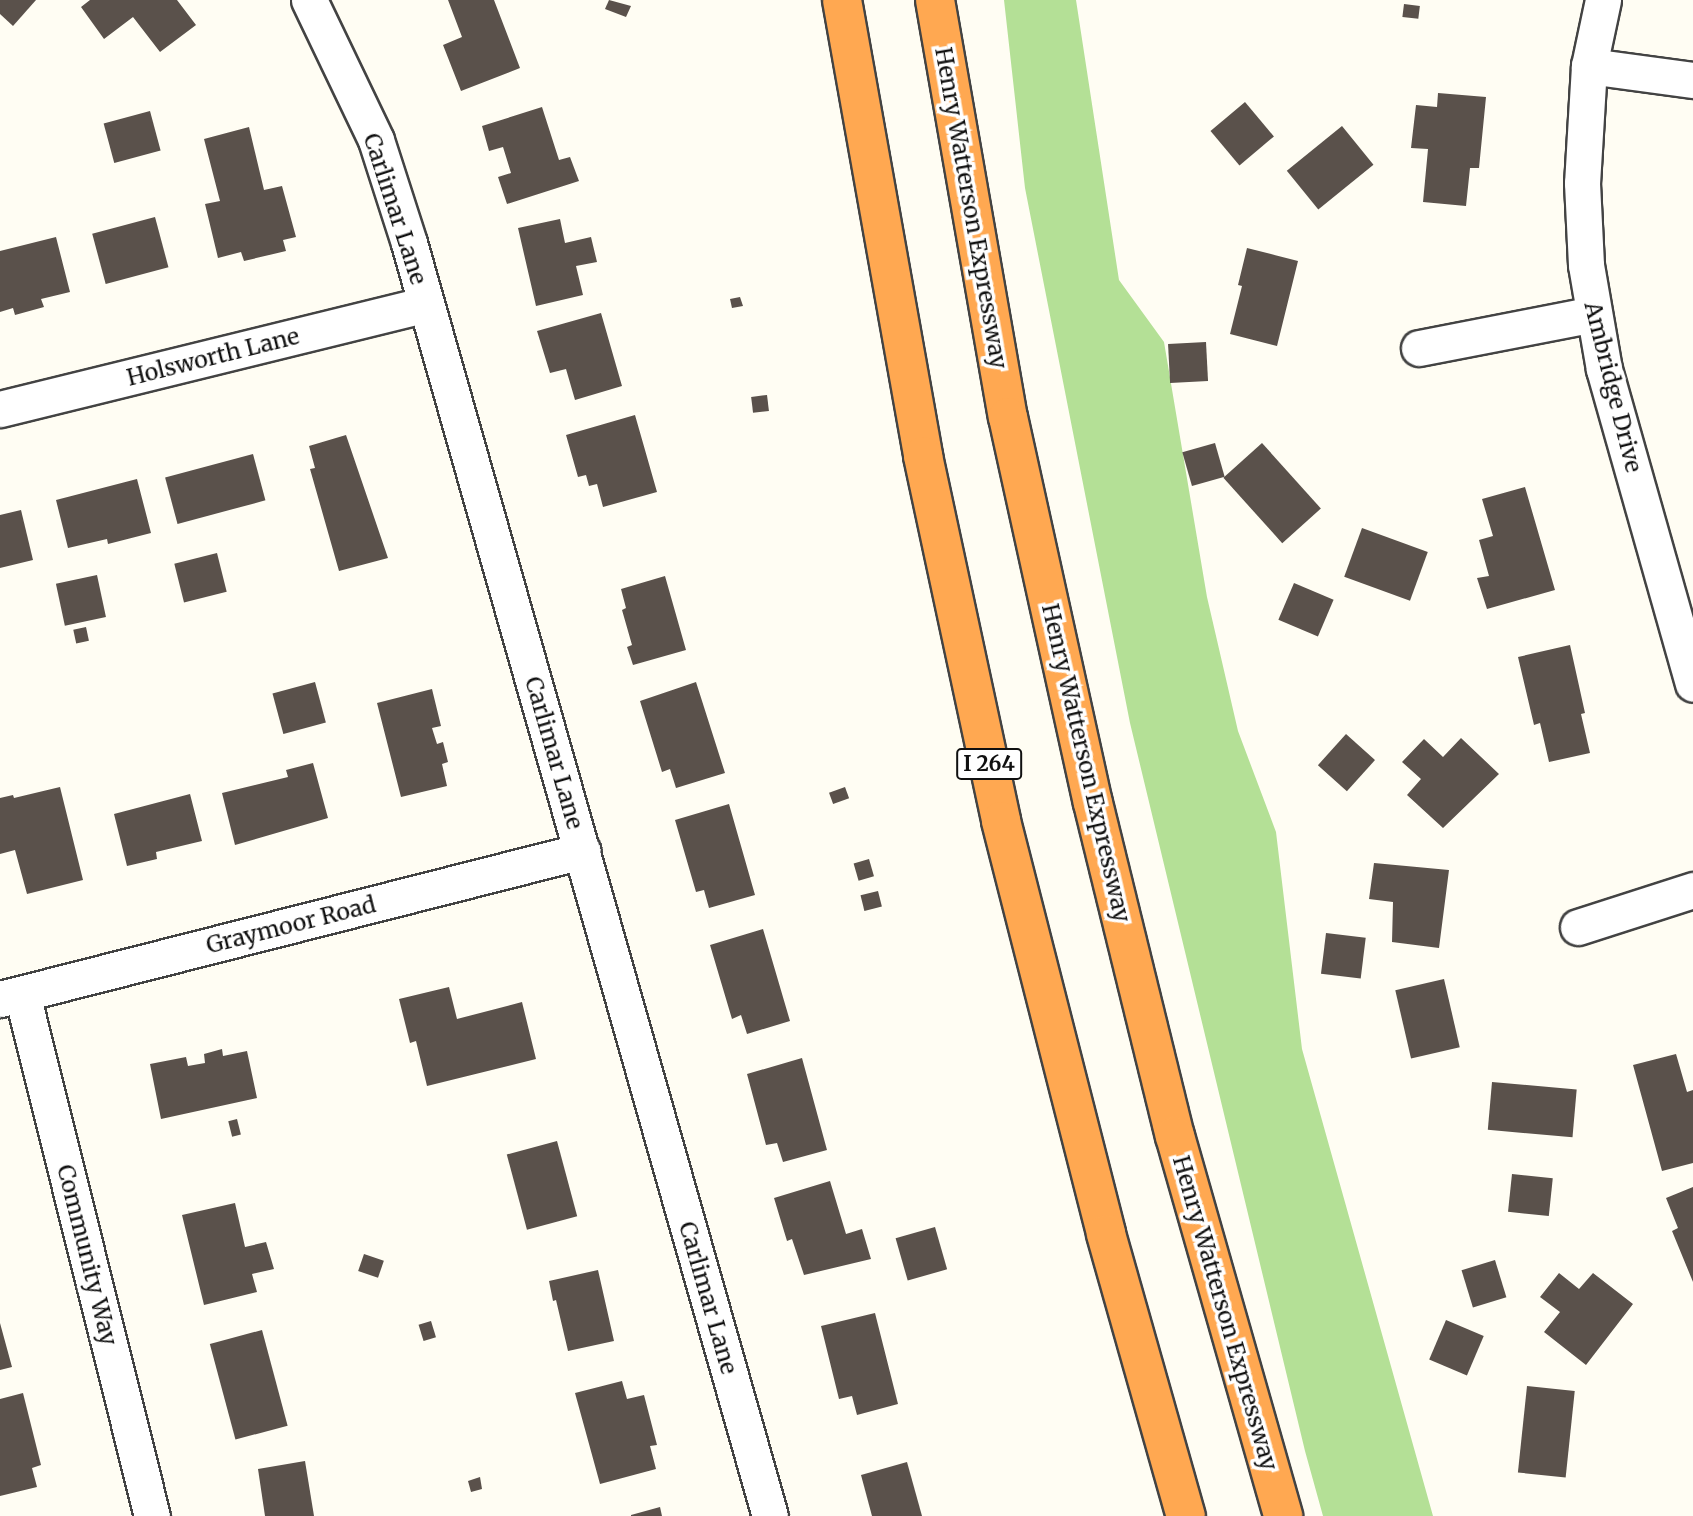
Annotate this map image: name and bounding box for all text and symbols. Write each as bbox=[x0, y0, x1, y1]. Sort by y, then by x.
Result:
street label: Henry Watterson Expressway bbox=[929, 45, 1013, 371]
street label: Carlimar Lane bbox=[358, 130, 432, 288]
street label: Ambridge Drive bbox=[1578, 299, 1648, 475]
street label: Holsworth Lane bbox=[124, 322, 302, 392]
street label: Henry Watterson Expressway bbox=[1036, 601, 1136, 925]
street label: Carlimar Lane bbox=[519, 674, 589, 832]
road number: I 264 bbox=[956, 746, 1022, 782]
street label: Graymoor Road bbox=[203, 891, 379, 959]
street label: Henry Watterson Expressway bbox=[1167, 1153, 1283, 1473]
street label: Community Way bbox=[51, 1162, 123, 1348]
street label: Carlimar Lane bbox=[673, 1219, 743, 1377]

